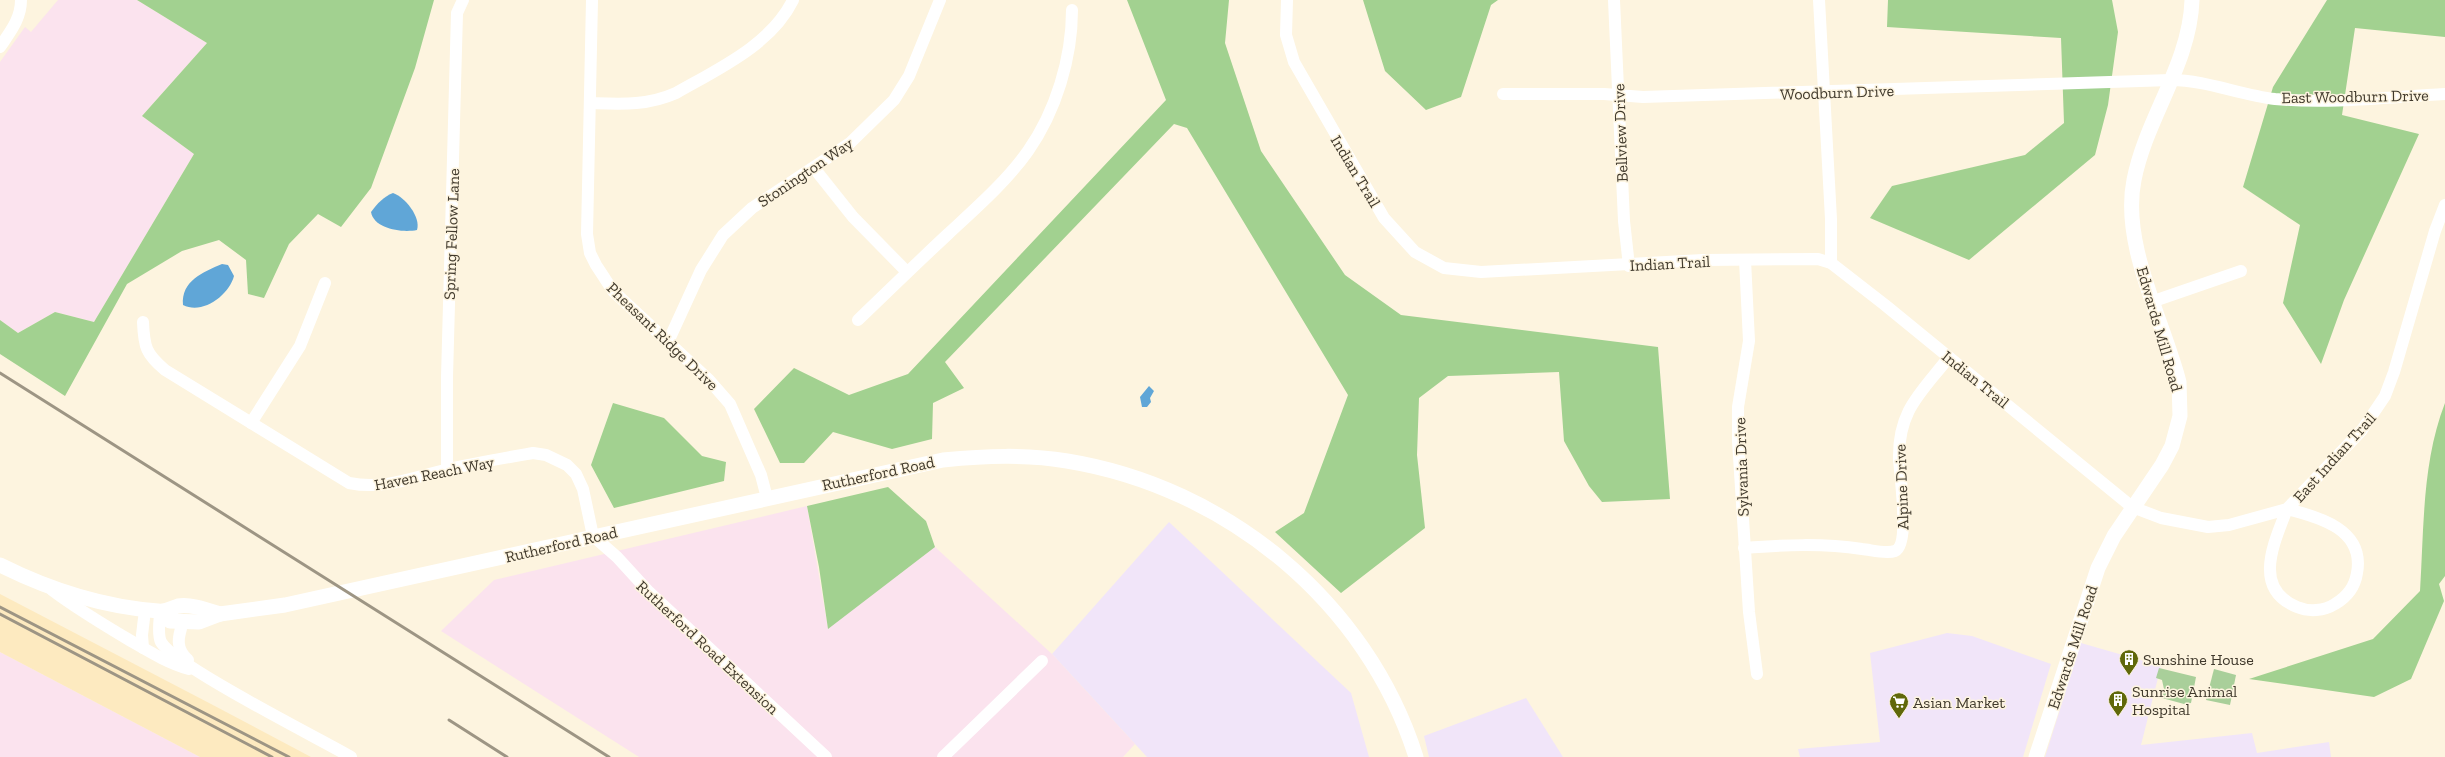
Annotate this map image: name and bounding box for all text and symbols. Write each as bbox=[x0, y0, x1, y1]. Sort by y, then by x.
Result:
street label: Woodburn Drive bbox=[1780, 81, 1894, 104]
street label: Bellview Drive bbox=[1609, 83, 1632, 183]
street label: East Woodburn Drive bbox=[2281, 86, 2429, 107]
street label: Indian Trail bbox=[1327, 132, 1384, 211]
street label: Stonington Way bbox=[754, 133, 857, 211]
street label: Spring Fellow Lane bbox=[440, 168, 463, 300]
street label: Indian Trail bbox=[1629, 252, 1711, 275]
street label: Edwards Mill Road bbox=[2133, 264, 2187, 394]
street label: Pheasant Ridge Drive bbox=[603, 278, 722, 394]
street label: Indian Trail bbox=[1938, 347, 2013, 412]
street label: East Indian Trail bbox=[2289, 408, 2380, 506]
street label: Sylvania Drive bbox=[1730, 417, 1753, 517]
street label: Alpine Drive bbox=[1891, 444, 1912, 530]
street label: Haven Reach Way bbox=[373, 452, 496, 494]
street label: Rutherford Road bbox=[820, 452, 936, 495]
street label: Rutherford Road bbox=[503, 522, 619, 567]
street label: Rutherford Road Extension bbox=[633, 576, 783, 719]
street label: Edwards Mill Road bbox=[2043, 583, 2102, 712]
building icon: Sunshine House bbox=[2118, 648, 2140, 676]
place label: Sunshine House bbox=[2143, 650, 2254, 669]
place label: Sunrise Animal Hospital bbox=[2132, 682, 2237, 719]
building icon: Sunrise Animal Hospital bbox=[2107, 689, 2129, 717]
supermarket icon: Asian Market bbox=[1888, 691, 1910, 719]
place label: Asian Market bbox=[1913, 693, 2005, 712]

